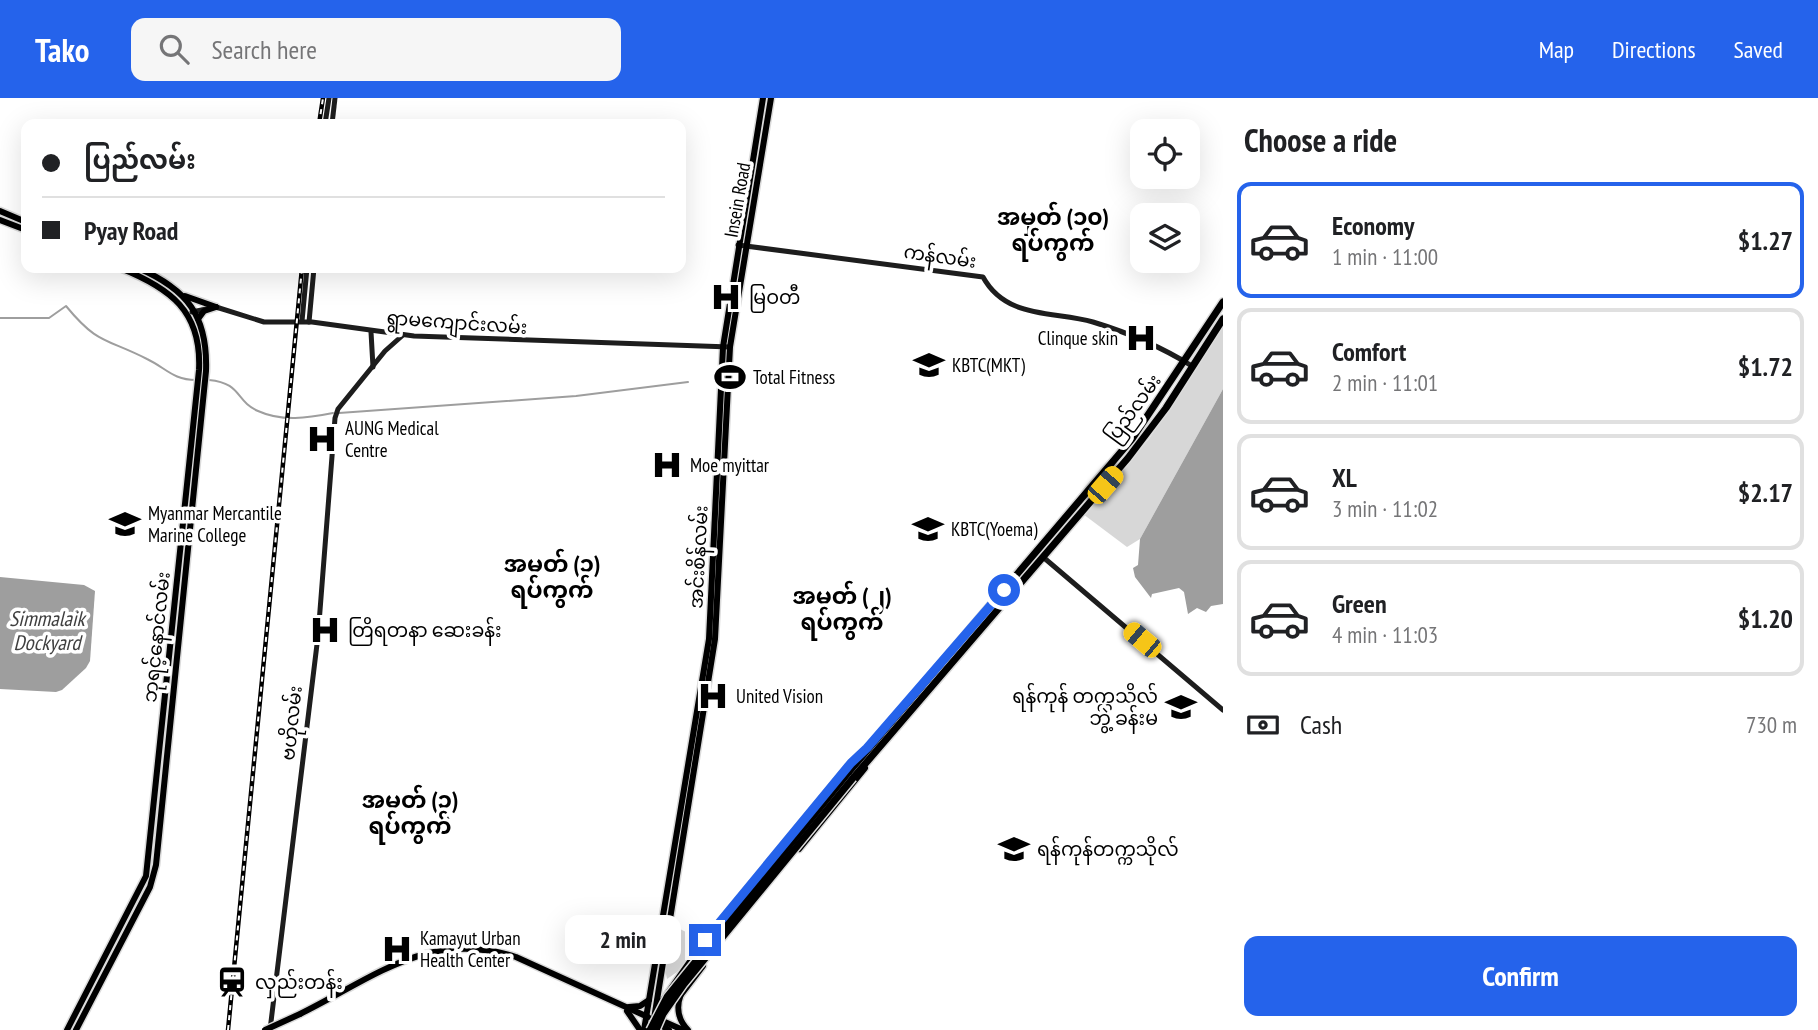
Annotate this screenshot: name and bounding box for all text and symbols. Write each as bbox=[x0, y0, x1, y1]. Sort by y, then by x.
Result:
search box bbox=[131, 18, 621, 81]
text: Tako bbox=[35, 28, 89, 71]
icon: search bbox=[155, 30, 193, 68]
text: Search here bbox=[211, 33, 317, 66]
text: Map bbox=[1539, 34, 1574, 65]
text: Directions bbox=[1612, 34, 1696, 65]
text: Saved bbox=[1734, 34, 1783, 65]
map controls bbox=[1130, 119, 1200, 273]
button: locate bbox=[1130, 119, 1200, 189]
text: Choose a ride bbox=[1244, 119, 1397, 161]
text: ပြည်လမ်း bbox=[84, 143, 196, 176]
street label: Insein Road bbox=[719, 161, 755, 239]
district label: အမှတ် (၁၀) ရပ်ကွက် bbox=[997, 201, 1109, 262]
button: layers bbox=[1130, 203, 1200, 273]
icon: car bbox=[1248, 209, 1311, 272]
text: Economy bbox=[1332, 209, 1414, 242]
text: Pyay Road bbox=[84, 214, 178, 247]
text: $1.27 bbox=[1738, 224, 1793, 257]
street label: ကန်လမ်း bbox=[902, 237, 978, 277]
text: 1 min · 11:00 bbox=[1332, 242, 1438, 271]
hospital icon: မြဝတီ bbox=[709, 280, 743, 314]
place label: မြဝတီ bbox=[749, 283, 800, 313]
street label: ရွာမကျောင်းလမ်း bbox=[386, 303, 528, 343]
hospital icon: Clinque skin bbox=[1124, 321, 1158, 355]
place label: Clinque skin bbox=[1038, 326, 1118, 350]
icon: car bbox=[1248, 335, 1311, 398]
text: Comfort bbox=[1332, 335, 1406, 368]
school or university icon: KBTC(MKT) bbox=[912, 348, 946, 382]
text: $1.72 bbox=[1738, 350, 1793, 383]
place label: KBTC(MKT) bbox=[952, 353, 1026, 377]
sports icon: Total Fitness bbox=[713, 360, 747, 394]
place label: Total Fitness bbox=[753, 365, 835, 389]
street label: ပြည်လမ်း bbox=[1098, 368, 1169, 449]
text: 2 min · 11:01 bbox=[1332, 368, 1438, 397]
place label: AUNG Medical Centre bbox=[345, 416, 439, 462]
hospital icon: AUNG Medical Centre bbox=[305, 422, 339, 456]
hospital icon: Moe myittar bbox=[650, 448, 684, 482]
place label: Moe myittar bbox=[690, 453, 770, 477]
icon: car bbox=[1248, 461, 1311, 524]
text: XL bbox=[1332, 461, 1357, 494]
car bbox=[1084, 462, 1127, 508]
text: $2.17 bbox=[1738, 476, 1793, 509]
text: 3 min · 11:02 bbox=[1332, 494, 1438, 523]
place label: Myanmar Mercantile Marine College bbox=[148, 501, 282, 547]
street label: အင်းစိန်လမ်း bbox=[681, 505, 717, 610]
school or university icon: Myanmar Mercantile Marine College bbox=[108, 507, 142, 541]
school or university icon: KBTC(Yoema) bbox=[911, 512, 945, 546]
place label: KBTC(Yoema) bbox=[951, 517, 1038, 541]
district label: အမှတ် (၁) ရပ်ကွက် bbox=[504, 548, 600, 609]
street label: ဘုရင့်နောင်လမ်း bbox=[135, 570, 180, 704]
route start bbox=[988, 574, 1020, 606]
district label: အမှတ် (၂) ရပ်ကွက် bbox=[792, 580, 892, 641]
icon: car bbox=[1248, 587, 1311, 650]
text: Green bbox=[1332, 587, 1387, 620]
text: $1.20 bbox=[1738, 602, 1793, 635]
water label: Simmalaik Dockyard bbox=[9, 605, 87, 656]
hospital icon: တြိရတနာ ဆေးခန်း bbox=[308, 613, 342, 647]
place label: တြိရတနာ ဆေးခန်း bbox=[348, 616, 502, 646]
car bbox=[1120, 618, 1165, 662]
text: 4 min · 11:03 bbox=[1332, 620, 1438, 649]
hospital icon: United Vision bbox=[696, 679, 730, 713]
place label: ရန်ကုန် တက္ကသိုလ် ဘွဲ့ ခန်းမ bbox=[1012, 682, 1158, 734]
street label: ဗဟိုလမ်း bbox=[273, 684, 312, 762]
place label: United Vision bbox=[736, 684, 823, 708]
school or university icon: ရန်ကုန် တက္ကသိုလ် ဘွဲ့ ခန်းမ bbox=[1164, 690, 1198, 724]
icon: cash bbox=[1244, 706, 1282, 744]
text: Cash bbox=[1300, 708, 1342, 741]
text: 730 m bbox=[1746, 710, 1797, 739]
district label: အမှတ် (၃) ရပ်ကွက် bbox=[362, 784, 458, 845]
school or university icon: ရန်ကုန်တက္ကသိုလ် bbox=[997, 832, 1031, 866]
place label: ရန်ကုန်တက္ကသိုလ် bbox=[1037, 835, 1179, 866]
callout: 2 min bbox=[565, 916, 680, 964]
route end bbox=[689, 924, 721, 956]
text: 2 min bbox=[600, 925, 646, 954]
place label: Kamayut Urban Health Center bbox=[420, 926, 520, 972]
hospital icon: Kamayut Urban Health Center bbox=[380, 932, 414, 966]
button: Confirm bbox=[1244, 936, 1797, 1016]
station icon: လှည်းတန်း bbox=[215, 965, 249, 999]
place label: လှည်းတန်း bbox=[255, 968, 343, 999]

